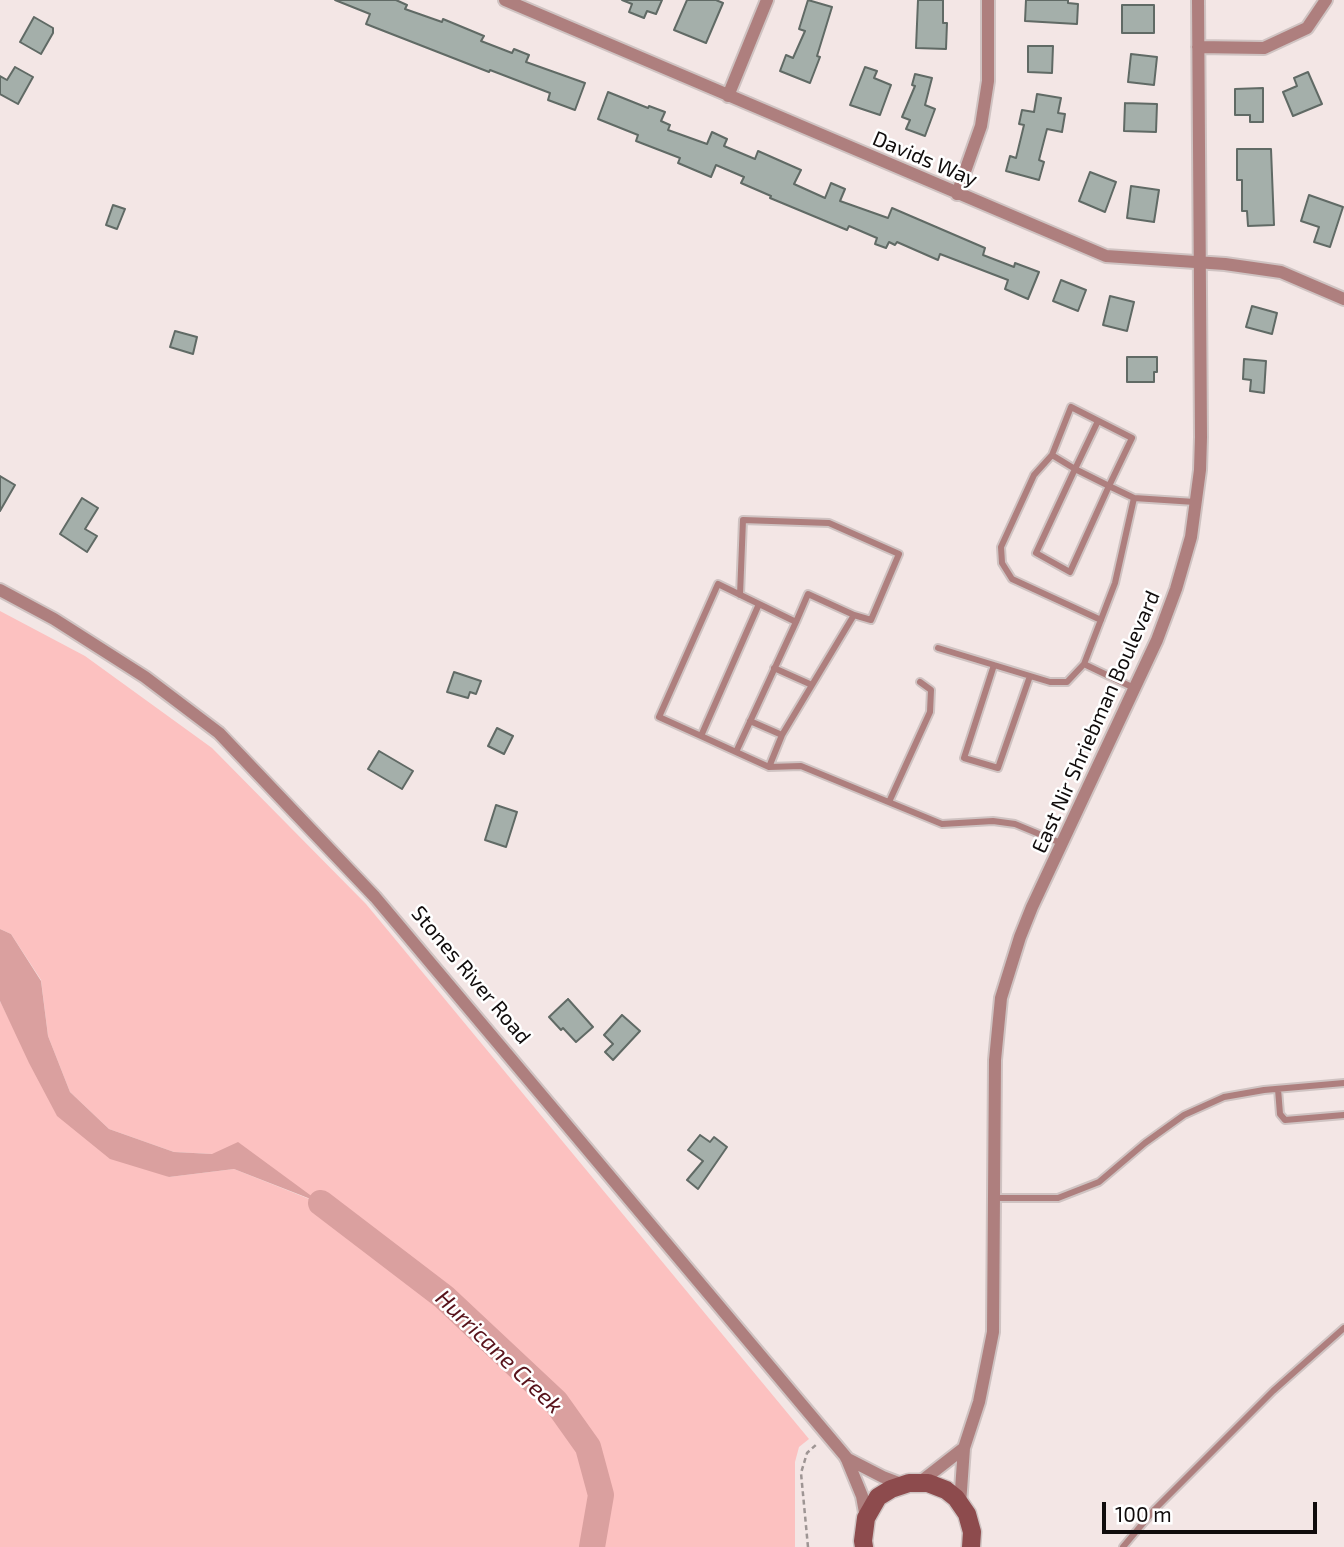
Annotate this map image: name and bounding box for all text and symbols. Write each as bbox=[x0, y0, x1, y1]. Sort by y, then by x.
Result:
street label: Davids Way bbox=[869, 126, 981, 192]
street label: East Nir Shriebman Boulevard bbox=[1027, 587, 1165, 857]
street label: Stones River Road bbox=[406, 901, 536, 1049]
water label: Hurricane Creek bbox=[430, 1284, 568, 1420]
scale bar bbox=[1106, 1488, 1321, 1532]
text: 100 m bbox=[1115, 1501, 1172, 1526]

